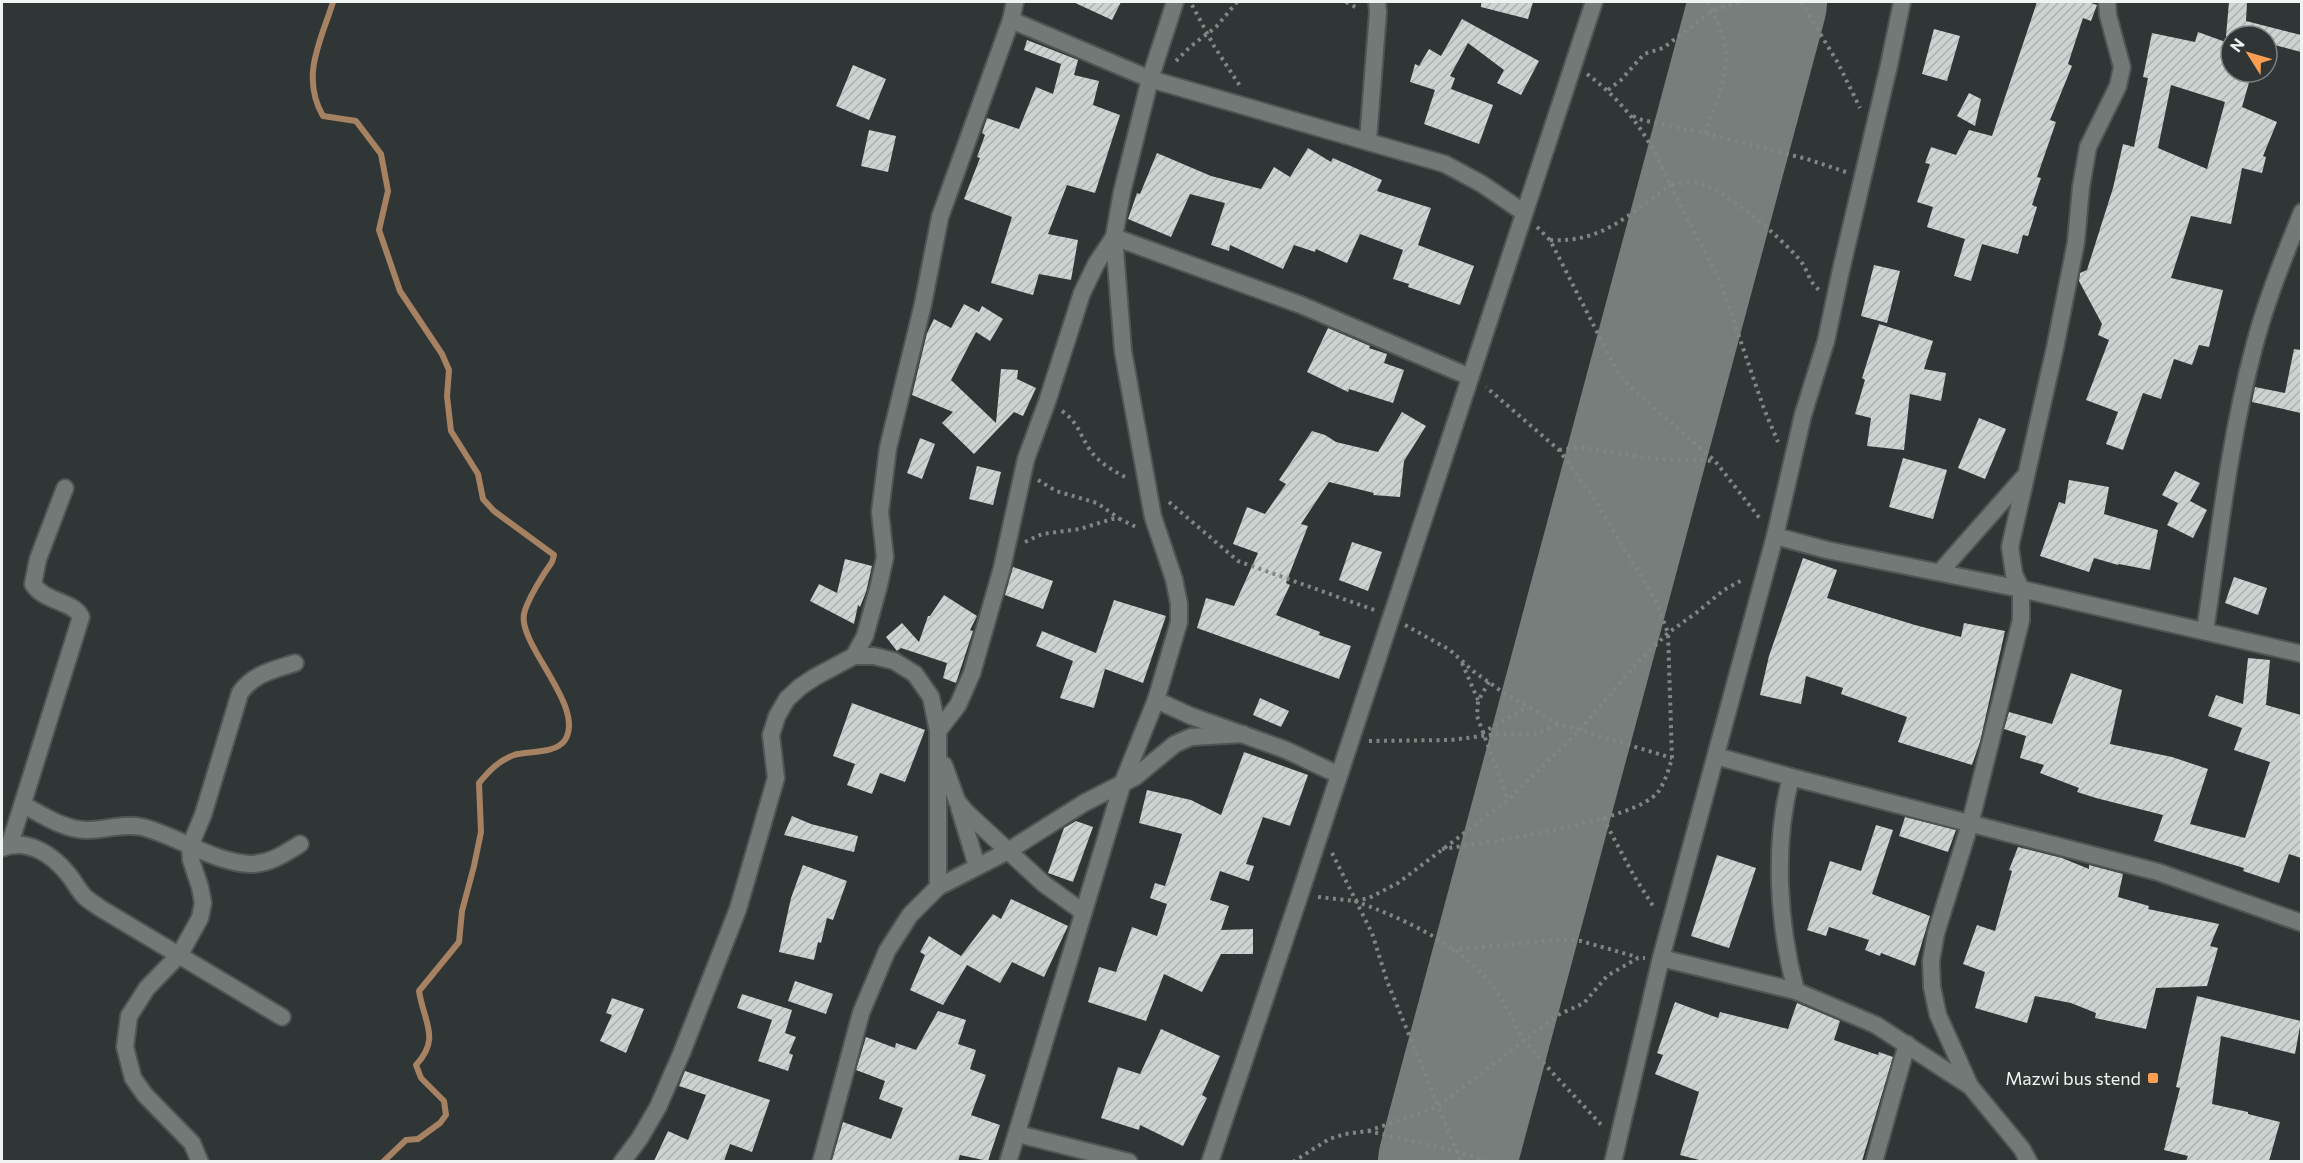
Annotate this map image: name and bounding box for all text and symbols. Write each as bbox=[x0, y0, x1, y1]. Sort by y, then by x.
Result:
north arrow bbox=[2219, 24, 2279, 84]
text: N bbox=[2225, 34, 2248, 55]
place label: Mazwi bus stend bbox=[2005, 1067, 2141, 1089]
marker: Mazwi bus stend bbox=[2146, 1071, 2160, 1085]

